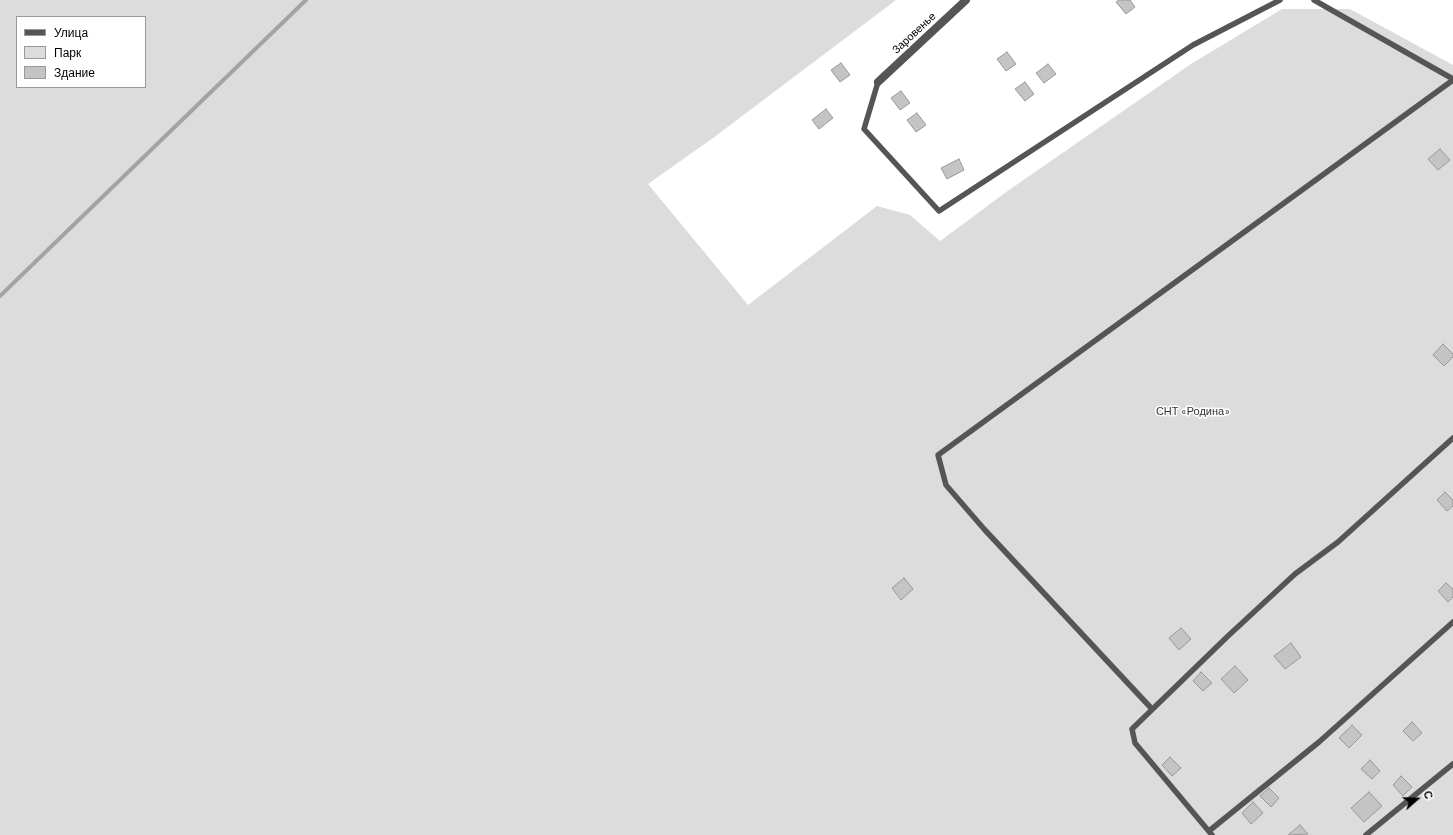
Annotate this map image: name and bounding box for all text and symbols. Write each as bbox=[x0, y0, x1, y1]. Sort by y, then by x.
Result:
street label: Заровенье bbox=[889, 10, 939, 56]
legend bbox=[16, 16, 146, 88]
text: Улица bbox=[54, 25, 88, 39]
text: Парк bbox=[54, 45, 81, 59]
text: Здание bbox=[54, 65, 95, 79]
park label: СНТ «Родина» bbox=[1156, 404, 1230, 418]
north arrow bbox=[1397, 779, 1437, 819]
text: С bbox=[1421, 789, 1436, 801]

